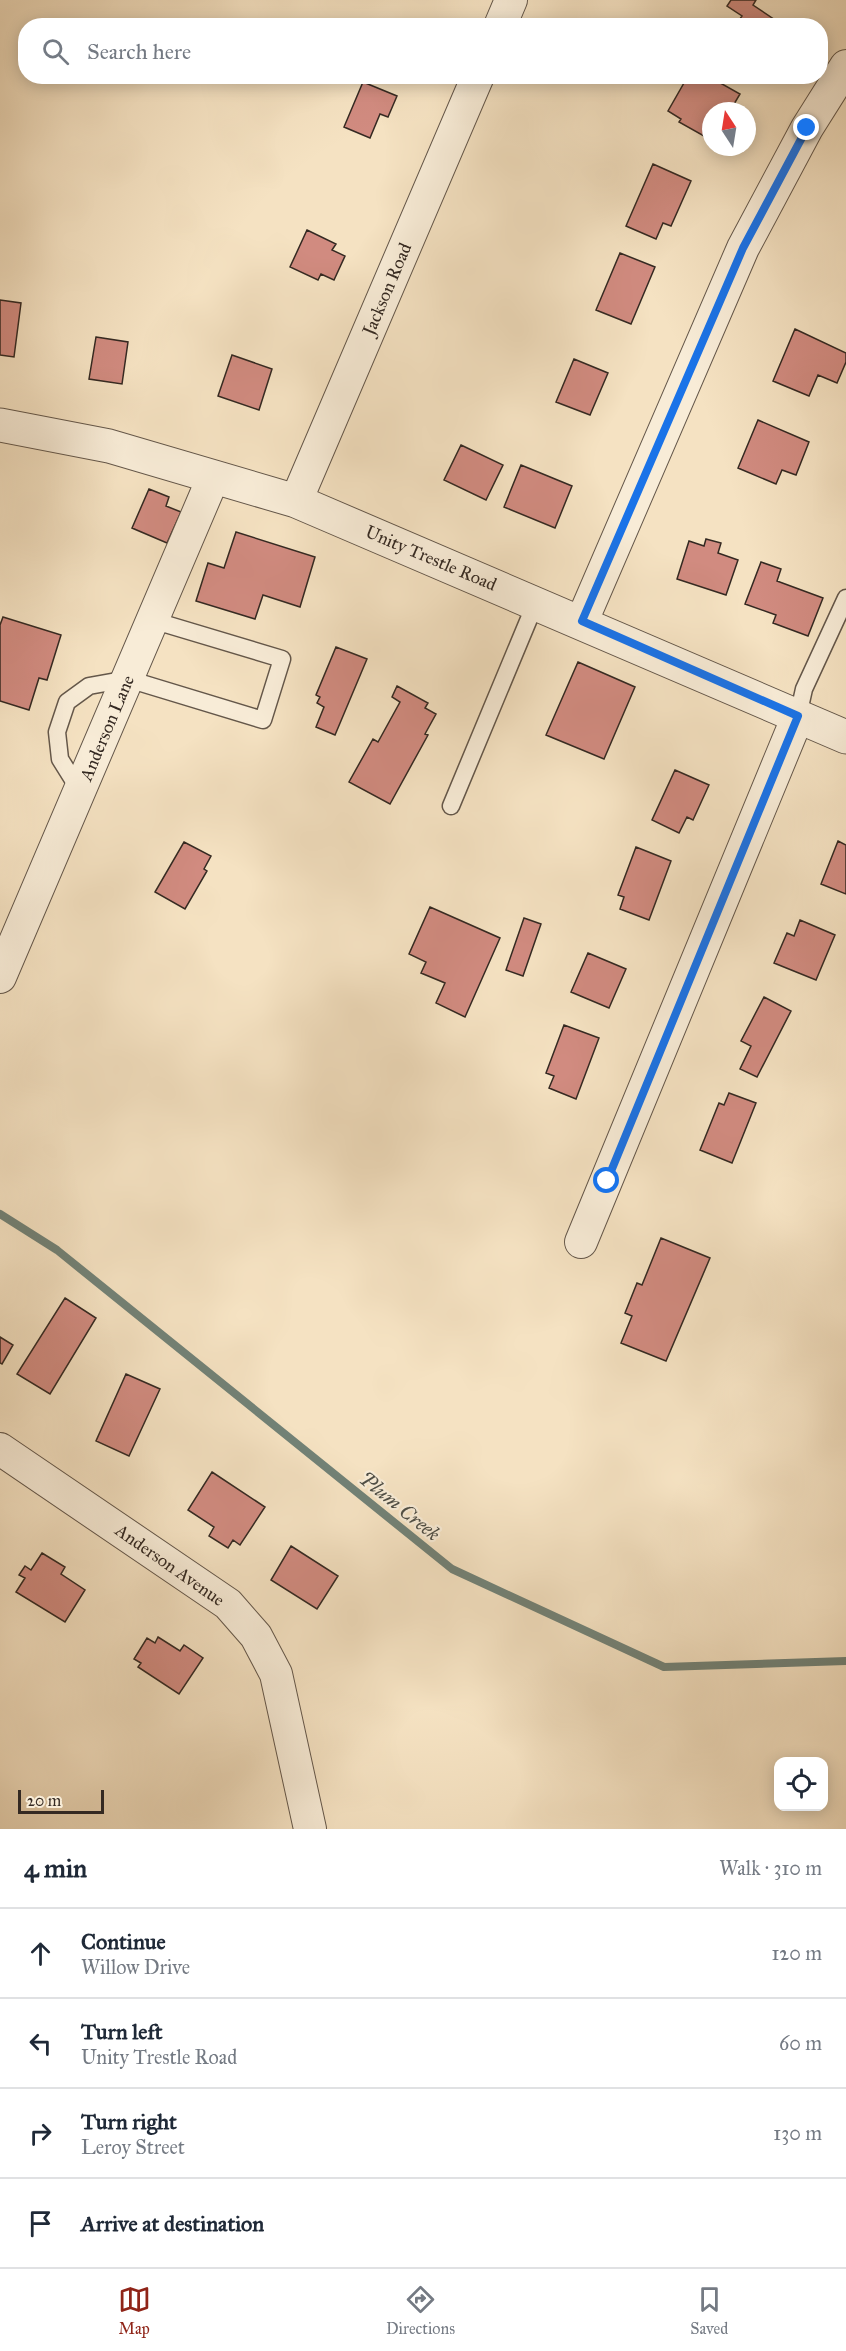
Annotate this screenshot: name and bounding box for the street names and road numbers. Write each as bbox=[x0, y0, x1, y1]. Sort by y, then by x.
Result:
street label: Jackson Road bbox=[357, 240, 417, 341]
street label: Unity Trestle Road bbox=[362, 520, 500, 596]
street label: Anderson Lane bbox=[74, 672, 139, 785]
street label: Anderson Avenue bbox=[110, 1519, 229, 1611]

